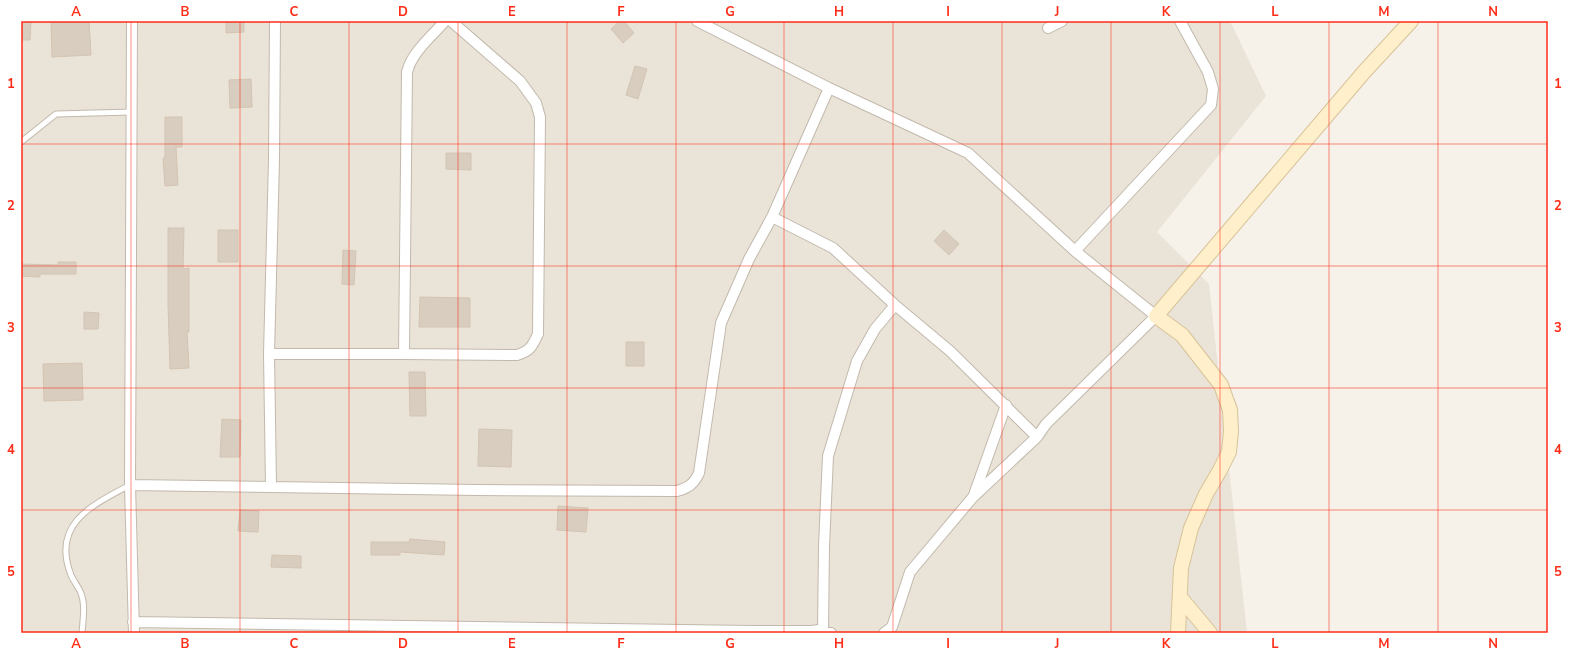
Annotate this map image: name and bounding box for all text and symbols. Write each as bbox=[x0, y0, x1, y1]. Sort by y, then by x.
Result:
text: A bbox=[71, 3, 81, 21]
text: B bbox=[181, 3, 190, 21]
text: C bbox=[290, 3, 299, 21]
text: D bbox=[398, 3, 408, 21]
text: E bbox=[508, 3, 516, 21]
text: F bbox=[617, 3, 625, 21]
text: G bbox=[725, 3, 735, 21]
text: H bbox=[834, 3, 844, 21]
text: I bbox=[946, 3, 950, 21]
text: J bbox=[1054, 3, 1059, 21]
text: K bbox=[1162, 3, 1171, 21]
text: L bbox=[1271, 3, 1279, 21]
text: M bbox=[1378, 3, 1390, 21]
text: N bbox=[1488, 3, 1498, 21]
text: 1 bbox=[7, 75, 15, 93]
text: 1 bbox=[1554, 75, 1562, 93]
text: 2 bbox=[7, 197, 15, 215]
text: 2 bbox=[1554, 197, 1562, 215]
text: 3 bbox=[7, 319, 15, 337]
text: 3 bbox=[1554, 319, 1562, 337]
text: 4 bbox=[7, 441, 15, 459]
text: 4 bbox=[1554, 441, 1562, 459]
text: 5 bbox=[7, 563, 15, 581]
text: 5 bbox=[1554, 563, 1562, 581]
text: A bbox=[71, 635, 81, 653]
text: B bbox=[181, 635, 190, 653]
text: C bbox=[290, 635, 299, 653]
text: D bbox=[398, 635, 408, 653]
text: E bbox=[508, 635, 516, 653]
text: F bbox=[617, 635, 625, 653]
text: G bbox=[725, 635, 735, 653]
text: H bbox=[834, 635, 844, 653]
text: I bbox=[946, 635, 950, 653]
text: J bbox=[1054, 635, 1059, 653]
text: K bbox=[1162, 635, 1171, 653]
text: L bbox=[1271, 635, 1279, 653]
text: M bbox=[1378, 635, 1390, 653]
text: N bbox=[1488, 635, 1498, 653]

